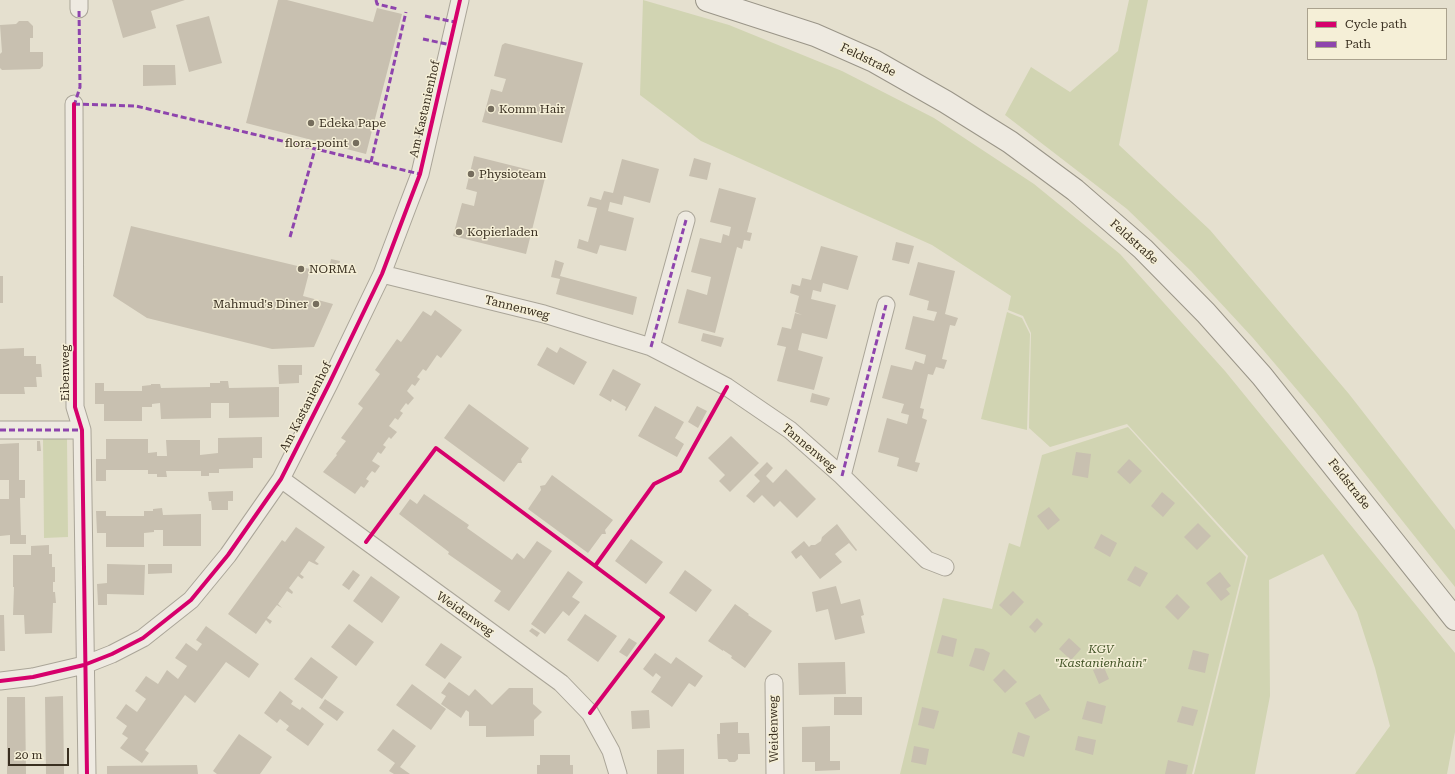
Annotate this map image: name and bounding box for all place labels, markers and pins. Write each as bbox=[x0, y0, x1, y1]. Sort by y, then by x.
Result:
place label: Komm Hair bbox=[499, 102, 565, 116]
marker: Komm Hair bbox=[486, 104, 496, 114]
place label: Edeka Pape bbox=[319, 116, 386, 130]
marker: Edeka Pape bbox=[306, 118, 316, 128]
place label: flora-point bbox=[285, 136, 348, 150]
marker: flora-point bbox=[351, 138, 361, 148]
place label: Physioteam bbox=[479, 167, 546, 181]
marker: Physioteam bbox=[466, 169, 476, 179]
place label: Kopierladen bbox=[467, 225, 538, 239]
marker: Kopierladen bbox=[454, 227, 464, 237]
place label: NORMA bbox=[309, 262, 356, 276]
marker: NORMA bbox=[296, 264, 306, 274]
place label: Mahmud's Diner bbox=[213, 297, 308, 311]
marker: Mahmud's Diner bbox=[311, 299, 321, 309]

